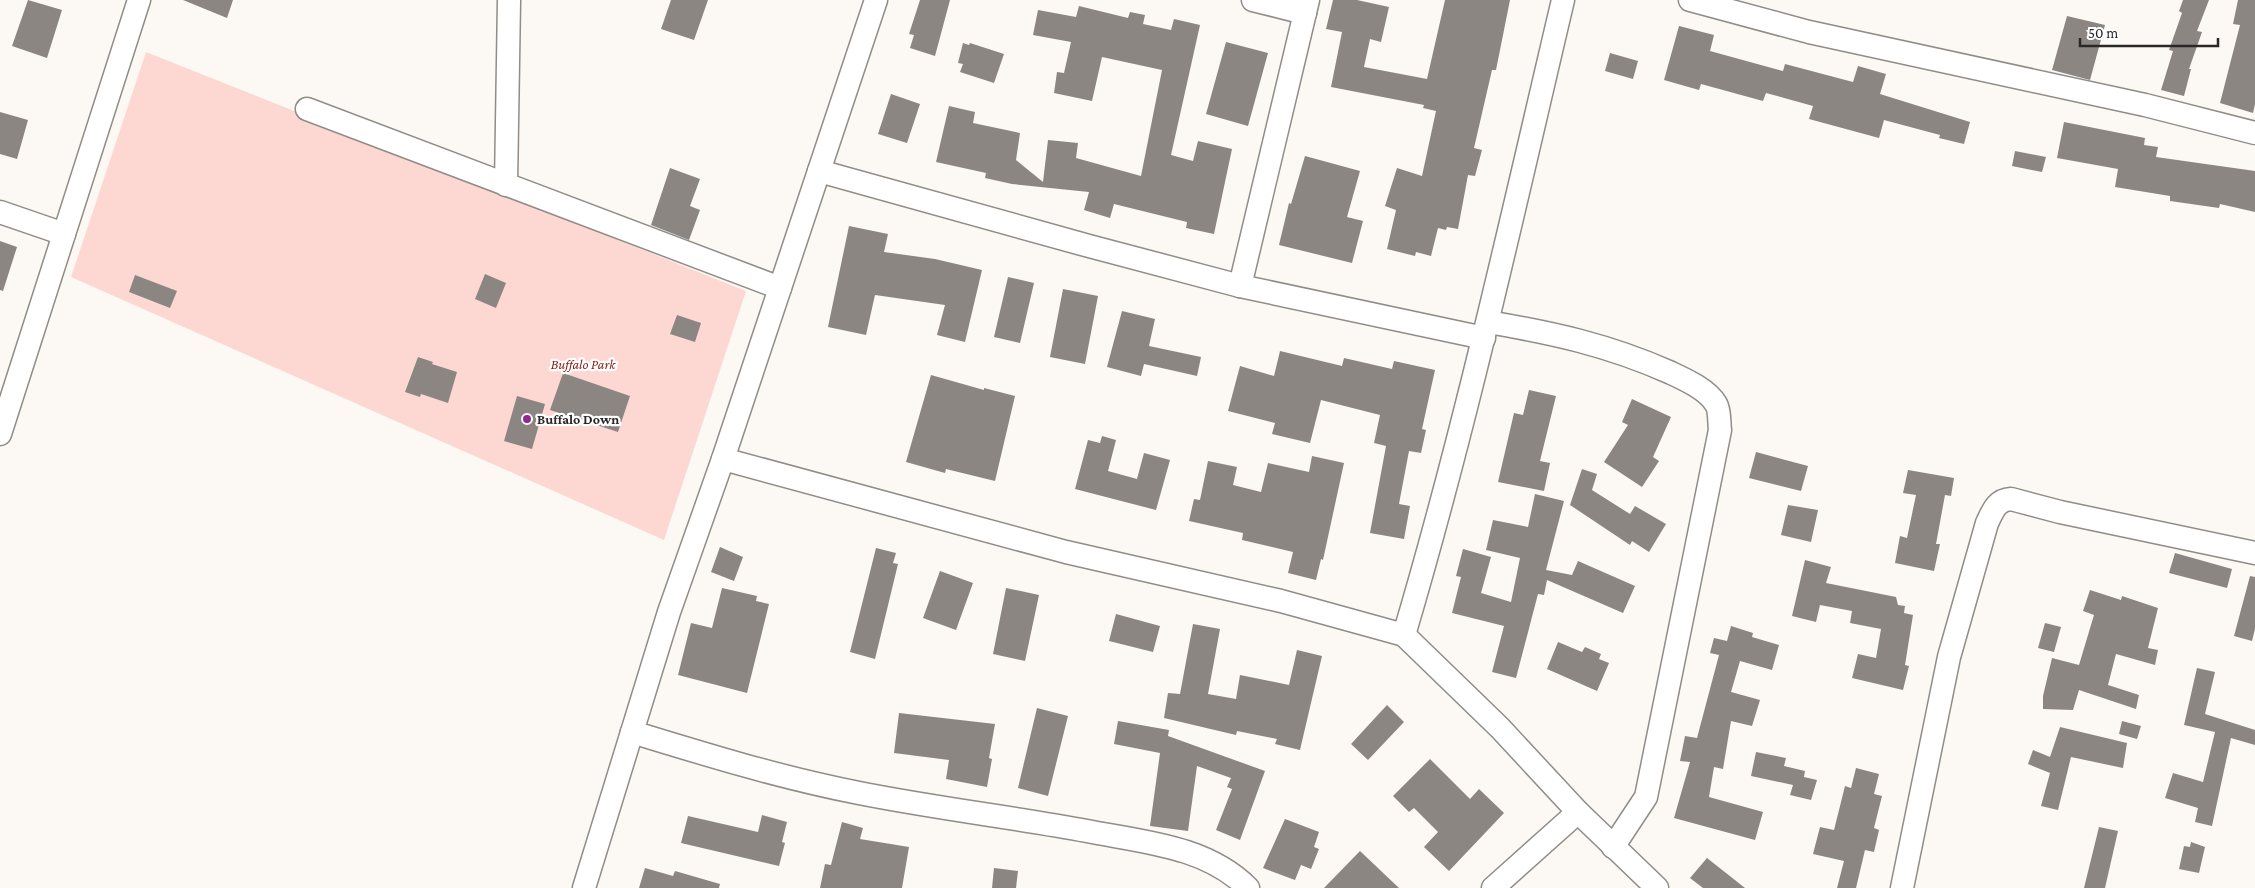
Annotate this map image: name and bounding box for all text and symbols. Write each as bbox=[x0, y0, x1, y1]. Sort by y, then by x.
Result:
scale bar bbox=[2080, 15, 2218, 47]
text: 50 m bbox=[2088, 25, 2118, 41]
park label: Buffalo Park bbox=[551, 356, 616, 372]
place label: Buffalo Down bbox=[537, 411, 619, 427]
marker: Buffalo Down bbox=[521, 413, 533, 425]

